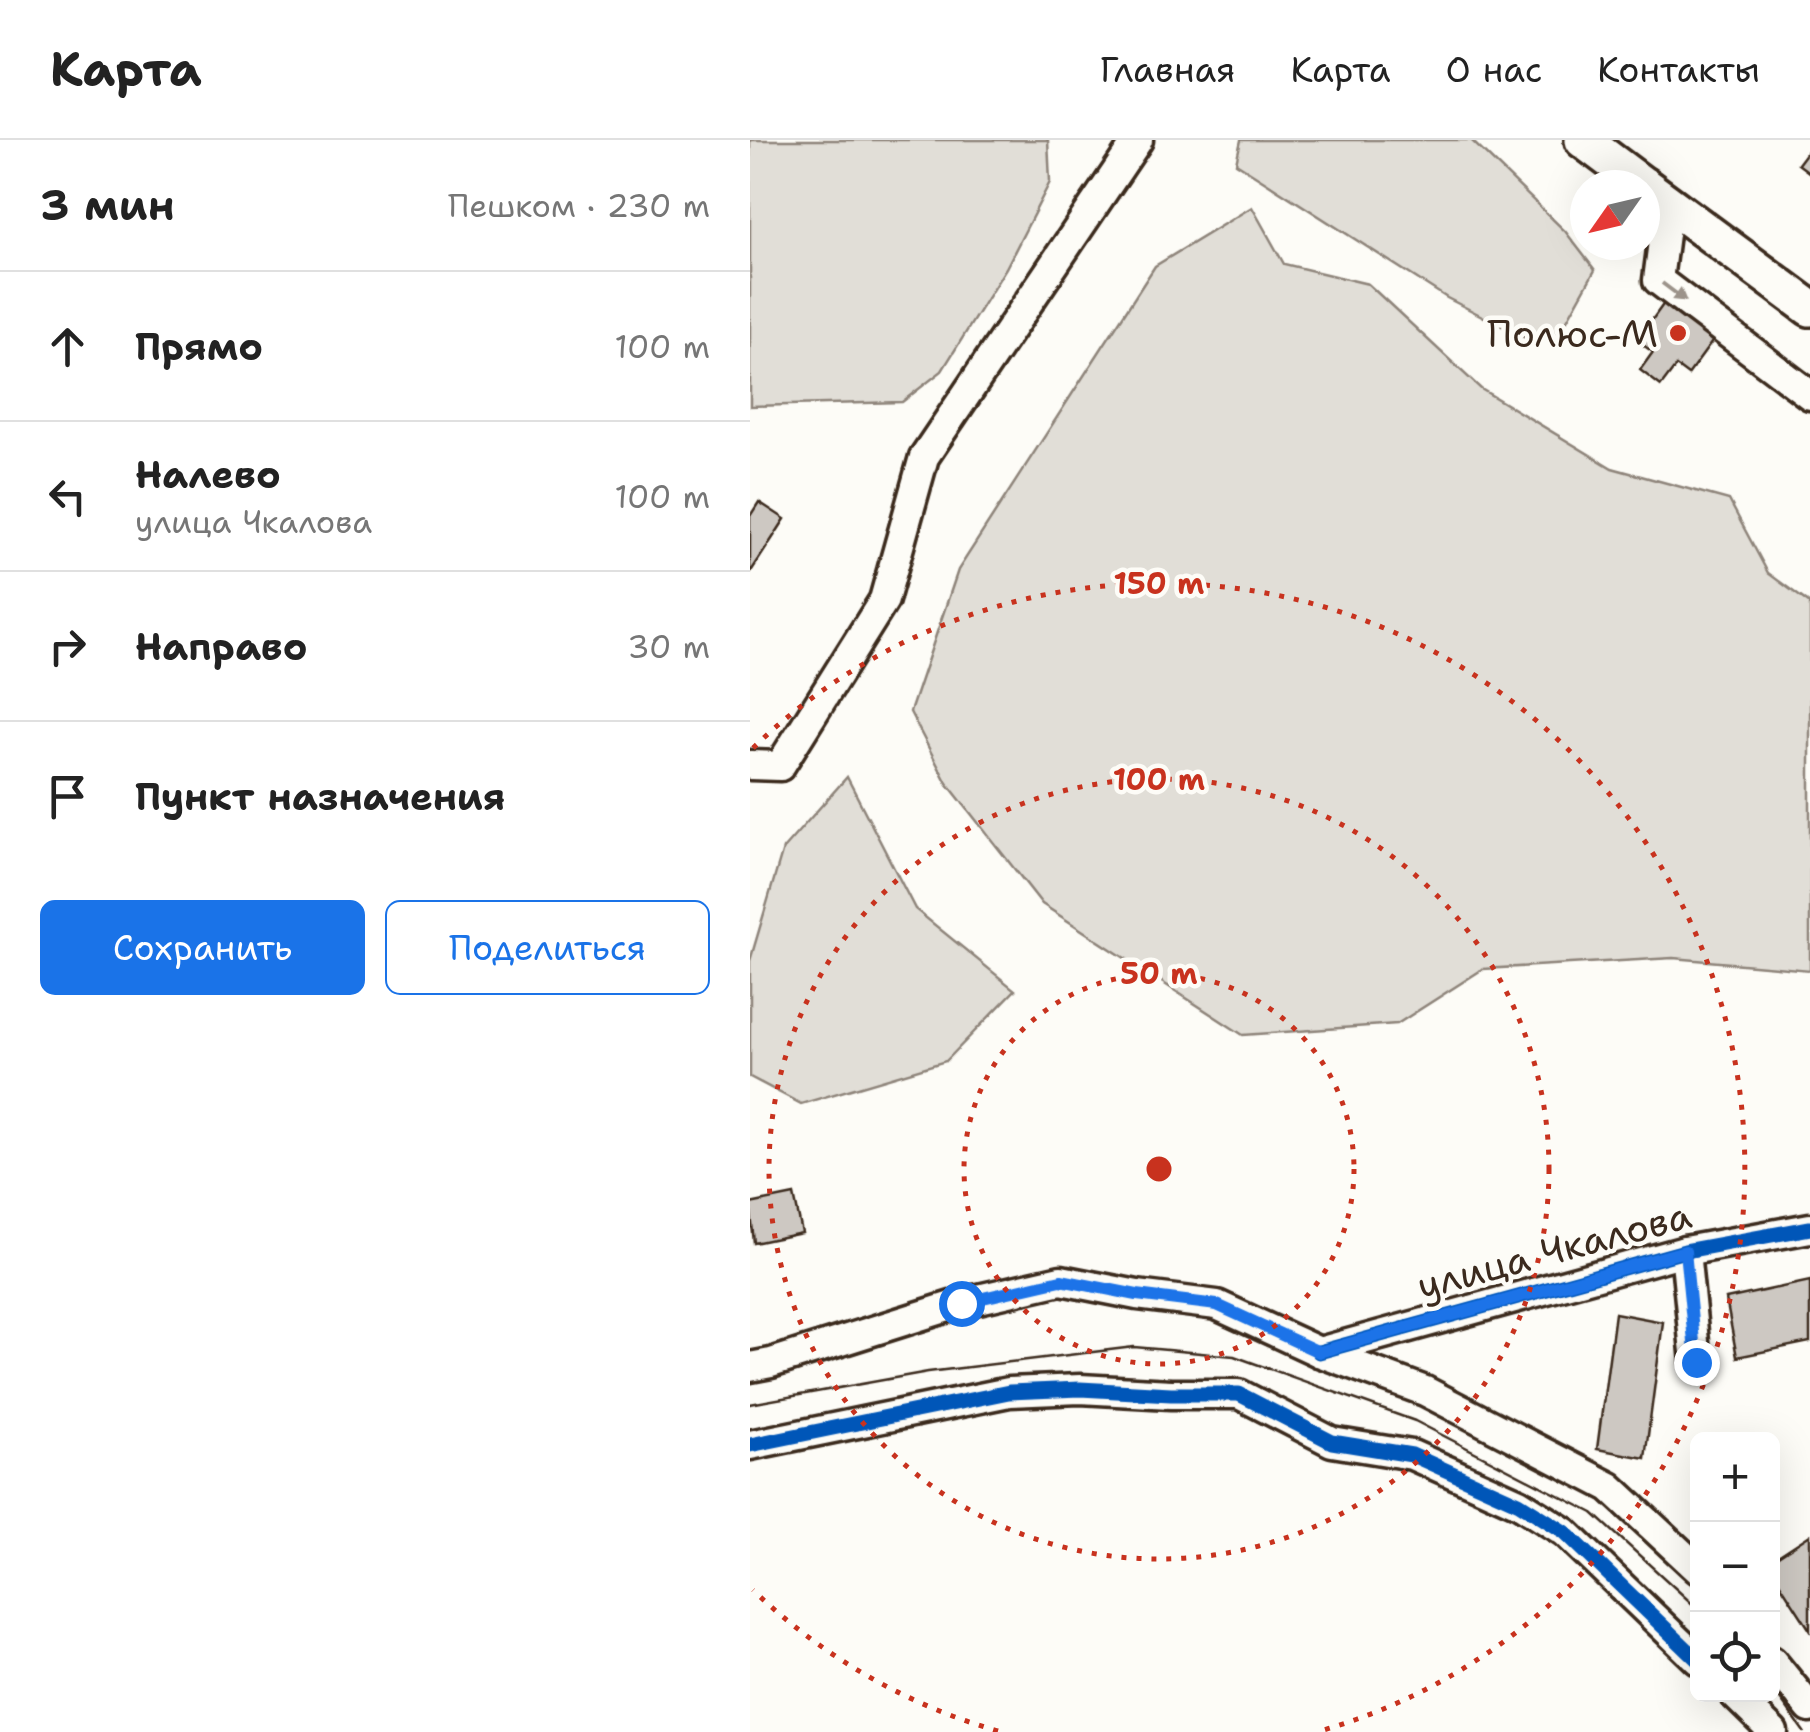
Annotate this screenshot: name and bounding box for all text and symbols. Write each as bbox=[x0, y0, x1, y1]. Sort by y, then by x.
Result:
text: Карта bbox=[50, 37, 202, 101]
text: Главная bbox=[1100, 46, 1235, 93]
text: Карта bbox=[1290, 46, 1391, 93]
text: О нас bbox=[1446, 46, 1542, 93]
text: Контакты bbox=[1597, 46, 1760, 93]
north arrow bbox=[1570, 170, 1660, 260]
text: 3 мин bbox=[40, 177, 175, 233]
text: Пешком · 230 m bbox=[448, 184, 710, 227]
one-way arrow bbox=[1661, 282, 1687, 302]
place label: Полюс-М bbox=[1487, 308, 1658, 359]
icon: ahead bbox=[40, 319, 95, 374]
text: Прямо bbox=[135, 321, 263, 372]
marker: Полюс-М bbox=[1667, 322, 1689, 344]
text: 100 m bbox=[614, 325, 710, 368]
text: Налево bbox=[135, 449, 281, 500]
icon: left bbox=[40, 469, 95, 524]
text: 100 m bbox=[614, 475, 710, 518]
text: улица Чкалова bbox=[135, 500, 372, 543]
text: 150 m bbox=[1114, 563, 1204, 604]
icon: right bbox=[40, 619, 95, 674]
text: Направо bbox=[135, 621, 308, 672]
text: 30 m bbox=[627, 625, 710, 668]
text: 100 m bbox=[1113, 759, 1205, 800]
icon: arrive bbox=[40, 769, 95, 824]
text: Пункт назначения bbox=[135, 771, 505, 822]
button: Сохранить bbox=[40, 900, 365, 995]
button: Поделиться bbox=[385, 900, 710, 995]
text: 50 m bbox=[1120, 953, 1198, 994]
centre of rings bbox=[1141, 1151, 1177, 1187]
street label: улица Чкалова bbox=[1411, 1189, 1697, 1311]
route start bbox=[939, 1281, 985, 1327]
route end bbox=[1674, 1340, 1720, 1386]
map controls bbox=[1690, 1432, 1780, 1702]
button: + bbox=[1690, 1432, 1780, 1522]
button: − bbox=[1690, 1522, 1780, 1612]
button: locate bbox=[1690, 1612, 1780, 1702]

